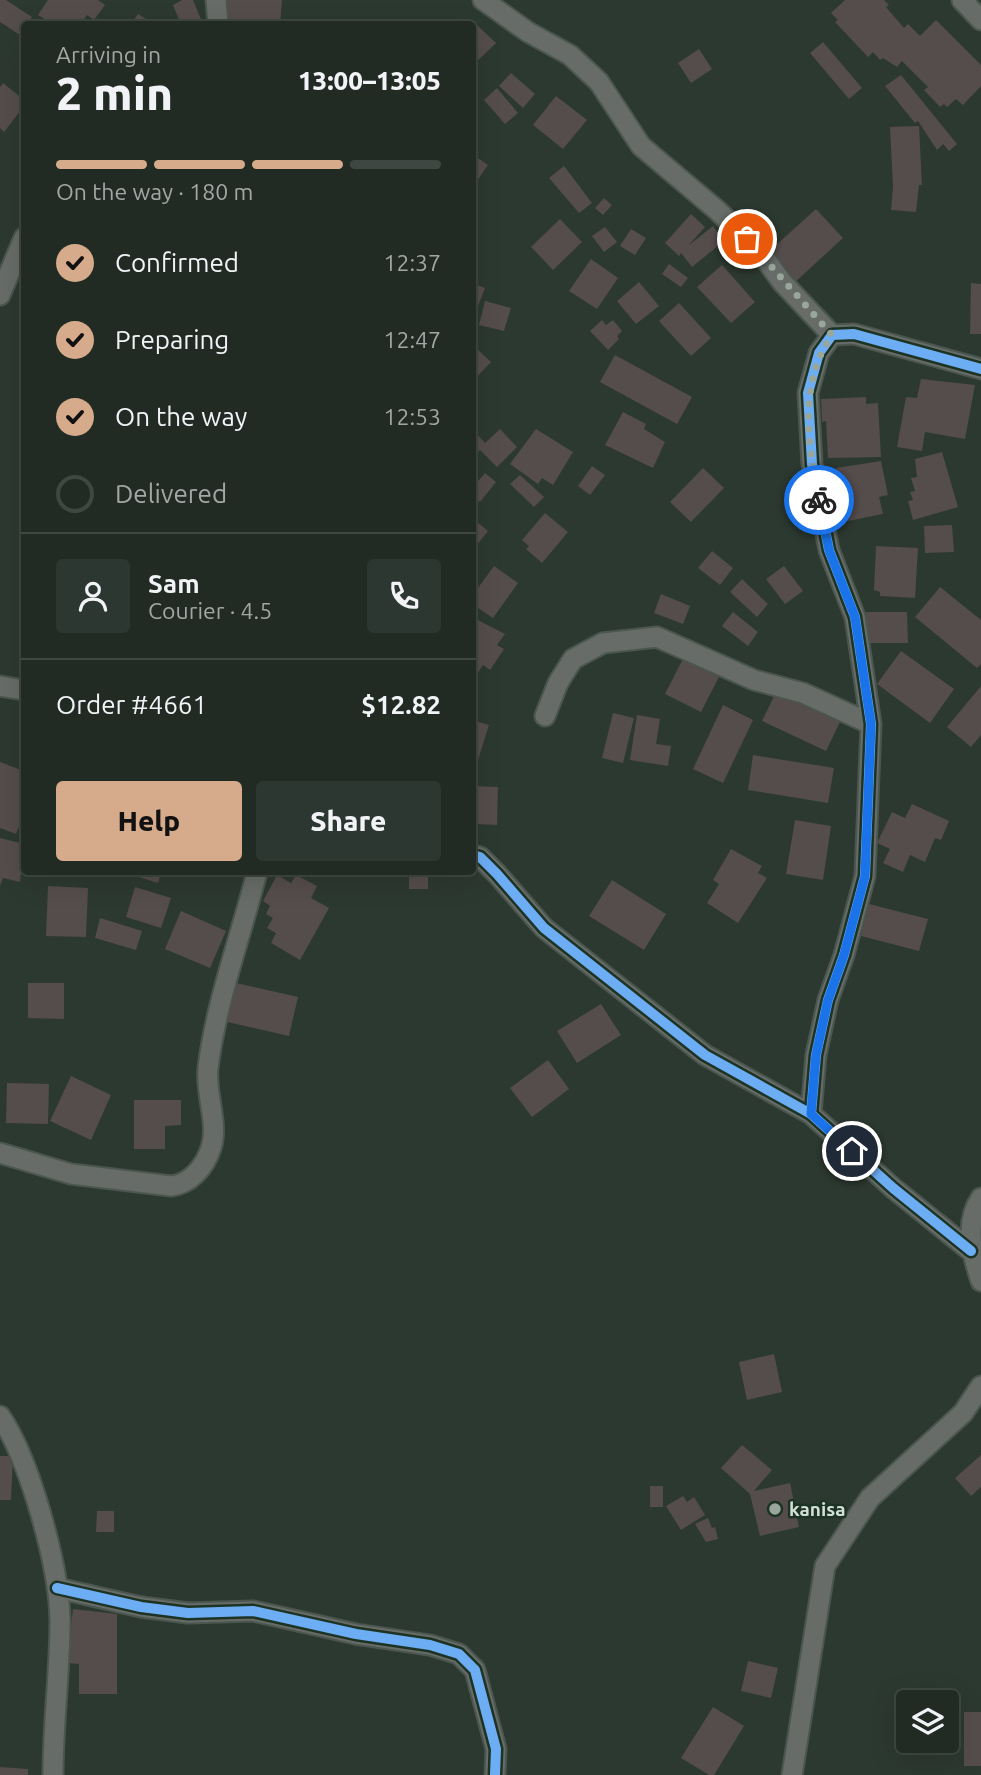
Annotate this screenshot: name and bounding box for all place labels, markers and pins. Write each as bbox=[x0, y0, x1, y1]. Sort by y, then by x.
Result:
pin bbox=[717, 209, 777, 269]
pin bbox=[822, 1121, 882, 1181]
place label: kanisa bbox=[789, 1498, 846, 1520]
marker: kanisa bbox=[767, 1501, 783, 1517]

